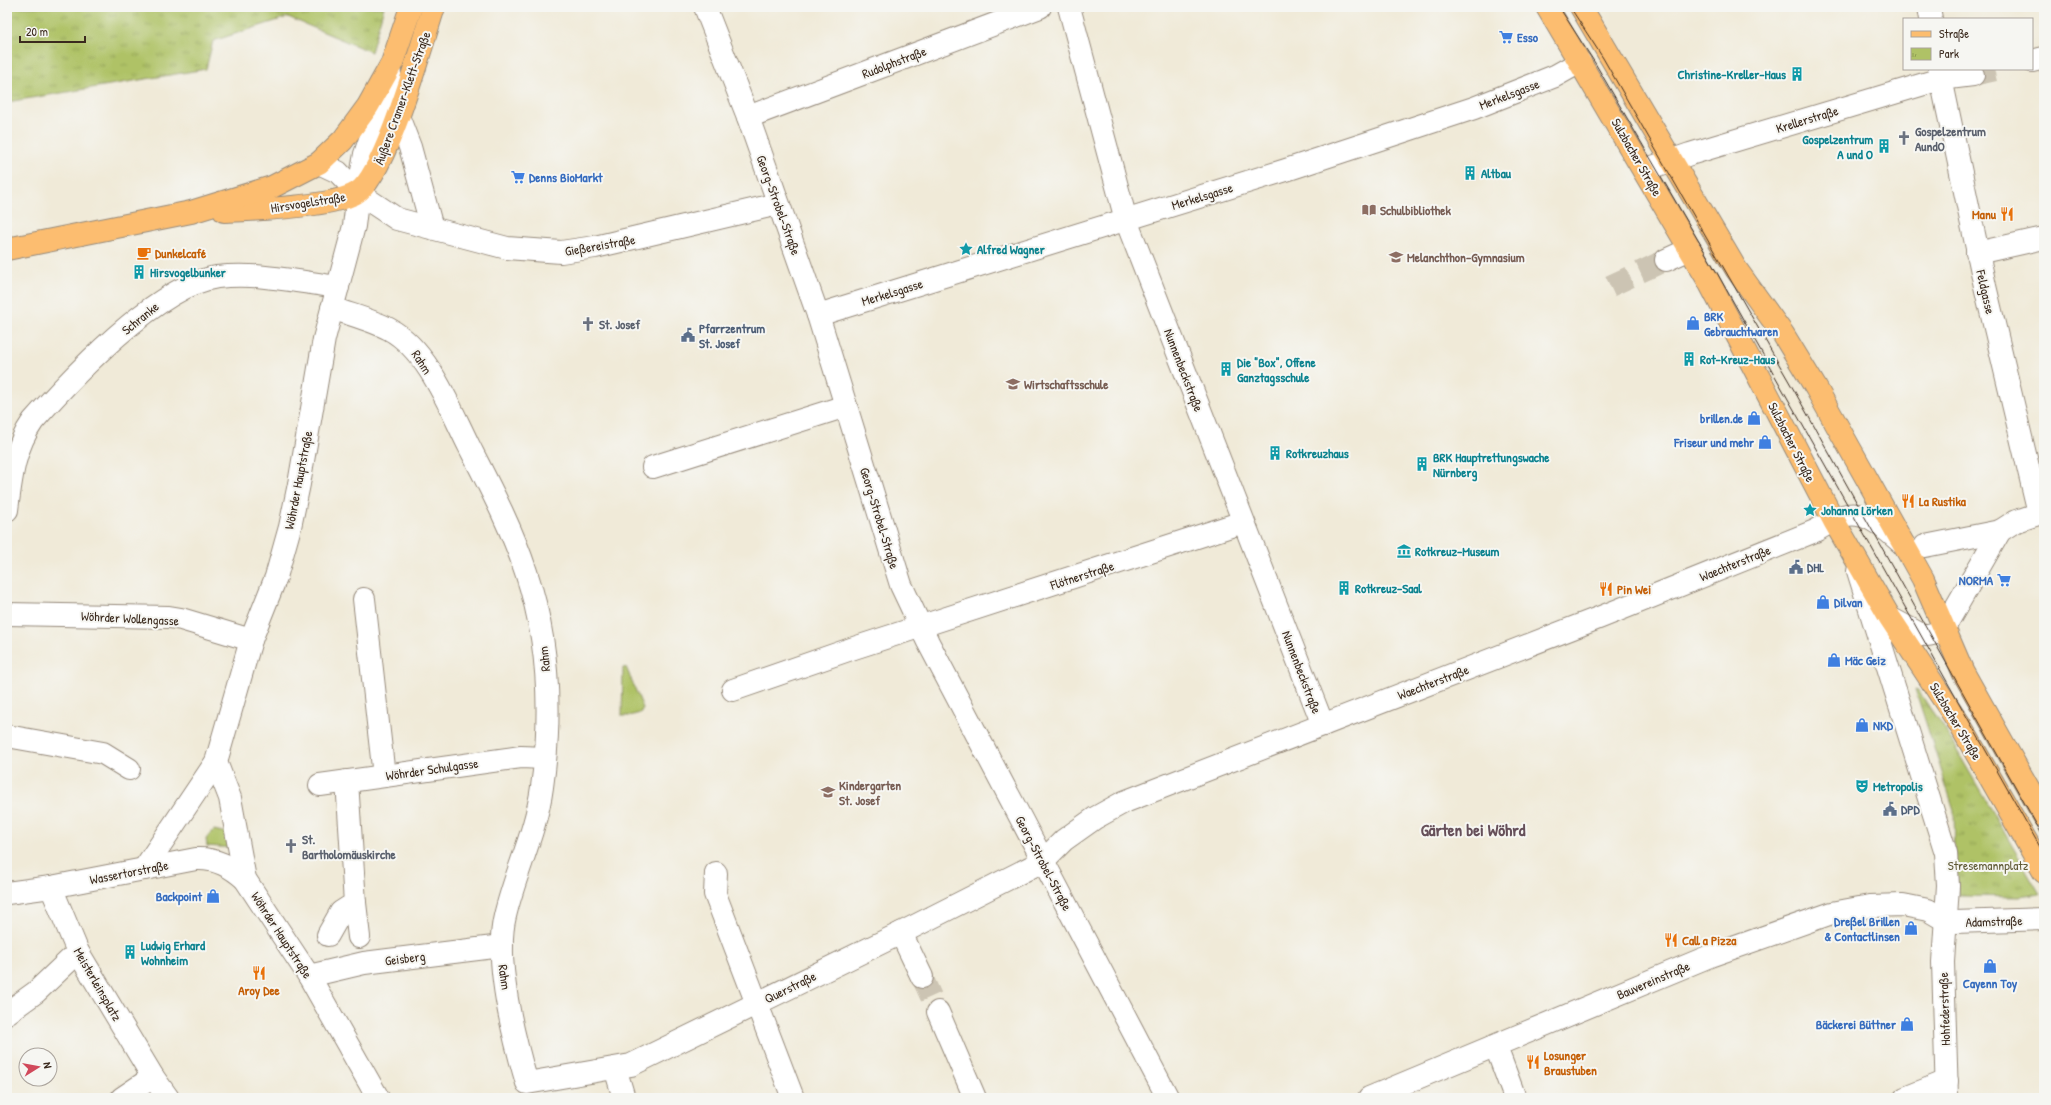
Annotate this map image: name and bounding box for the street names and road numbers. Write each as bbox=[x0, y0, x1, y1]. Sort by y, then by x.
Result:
street label: Äußere Cramer-Klett-Straße bbox=[370, 29, 434, 167]
street label: Rudolphstraße bbox=[859, 41, 929, 83]
street label: Merkelsgasse bbox=[1476, 74, 1542, 114]
street label: Krellerstraße bbox=[1774, 101, 1840, 137]
street label: Sulzbacher Straße bbox=[1607, 115, 1667, 199]
street label: Georg-Strobel-Straße bbox=[753, 152, 805, 258]
street label: Merkelsgasse bbox=[1169, 178, 1235, 214]
street label: Hirsvogelstraße bbox=[269, 187, 347, 217]
street label: Gießereistraße bbox=[563, 230, 637, 260]
street label: Feldgasse bbox=[1972, 267, 2000, 316]
street label: Merkelsgasse bbox=[859, 274, 925, 310]
street label: Schranke bbox=[118, 297, 162, 339]
street label: Nunnenbeckstraße bbox=[1160, 326, 1208, 414]
street label: Rahm bbox=[408, 346, 437, 378]
street label: Sulzbacher Straße bbox=[1764, 399, 1820, 485]
street label: Wöhrder Hauptstraße bbox=[280, 429, 316, 531]
street label: Georg-Strobel-Straße bbox=[856, 465, 904, 571]
street label: Waechterstraße bbox=[1697, 541, 1773, 585]
street label: Flötnerstraße bbox=[1047, 556, 1116, 594]
street label: Wöhrder Wollengasse bbox=[81, 606, 179, 630]
street label: Nunnenbeckstraße bbox=[1278, 628, 1326, 716]
street label: Rahm bbox=[534, 645, 554, 673]
street label: Waechterstraße bbox=[1395, 660, 1471, 704]
street label: Sulzbacher Straße bbox=[1926, 679, 1986, 763]
street label: Wöhrder Schulgasse bbox=[385, 754, 479, 784]
street label: Georg-Strobel-Straße bbox=[1011, 812, 1077, 914]
street label: Wassertorstraße bbox=[88, 856, 170, 888]
street label: Wöhrder Hauptstraße bbox=[247, 888, 317, 982]
street label: Adamstraße bbox=[1965, 911, 2023, 931]
street label: Meisterleinsplatz bbox=[70, 944, 127, 1024]
street label: Geisberg bbox=[384, 947, 426, 969]
street label: Bauvereinstraße bbox=[1614, 957, 1692, 1003]
street label: Rahm bbox=[494, 963, 516, 991]
street label: Querstraße bbox=[761, 967, 819, 1007]
street label: Hohfederstraße bbox=[1934, 972, 1954, 1046]

